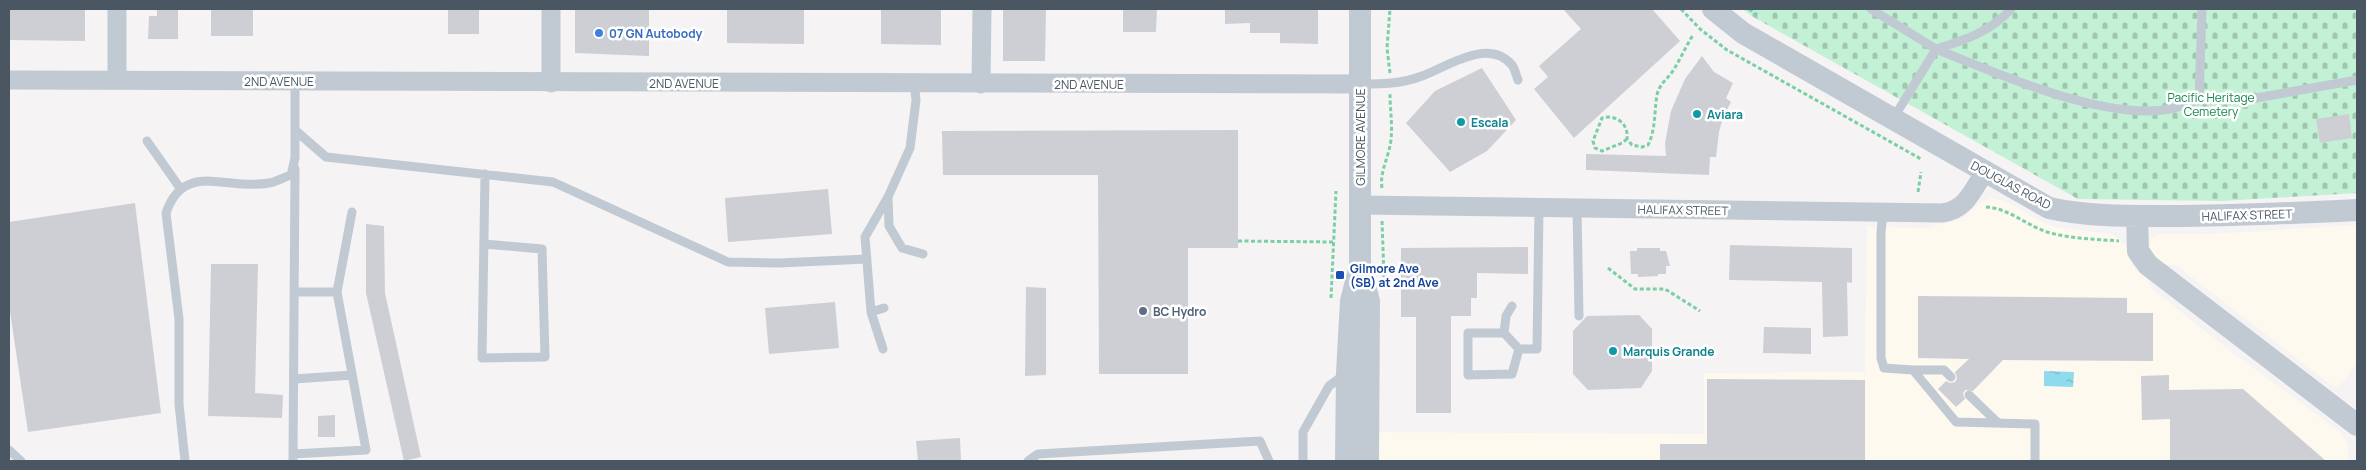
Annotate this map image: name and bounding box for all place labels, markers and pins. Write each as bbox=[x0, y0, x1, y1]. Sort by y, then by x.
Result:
place label: 07 GN Autobody bbox=[609, 25, 703, 42]
marker: 07 GN Autobody bbox=[593, 27, 605, 39]
place label: Aviara bbox=[1707, 106, 1743, 123]
marker: Aviara bbox=[1691, 108, 1703, 120]
place label: Escala bbox=[1471, 114, 1509, 131]
marker: Escala bbox=[1455, 116, 1467, 128]
place label: Gilmore Ave (SB) at 2nd Ave bbox=[1350, 260, 1439, 291]
marker: Gilmore Ave (SB) at 2nd Ave bbox=[1334, 269, 1346, 281]
place label: BC Hydro bbox=[1153, 303, 1206, 320]
marker: BC Hydro bbox=[1137, 305, 1149, 317]
place label: Marquis Grande bbox=[1623, 343, 1715, 360]
marker: Marquis Grande bbox=[1607, 345, 1619, 357]

